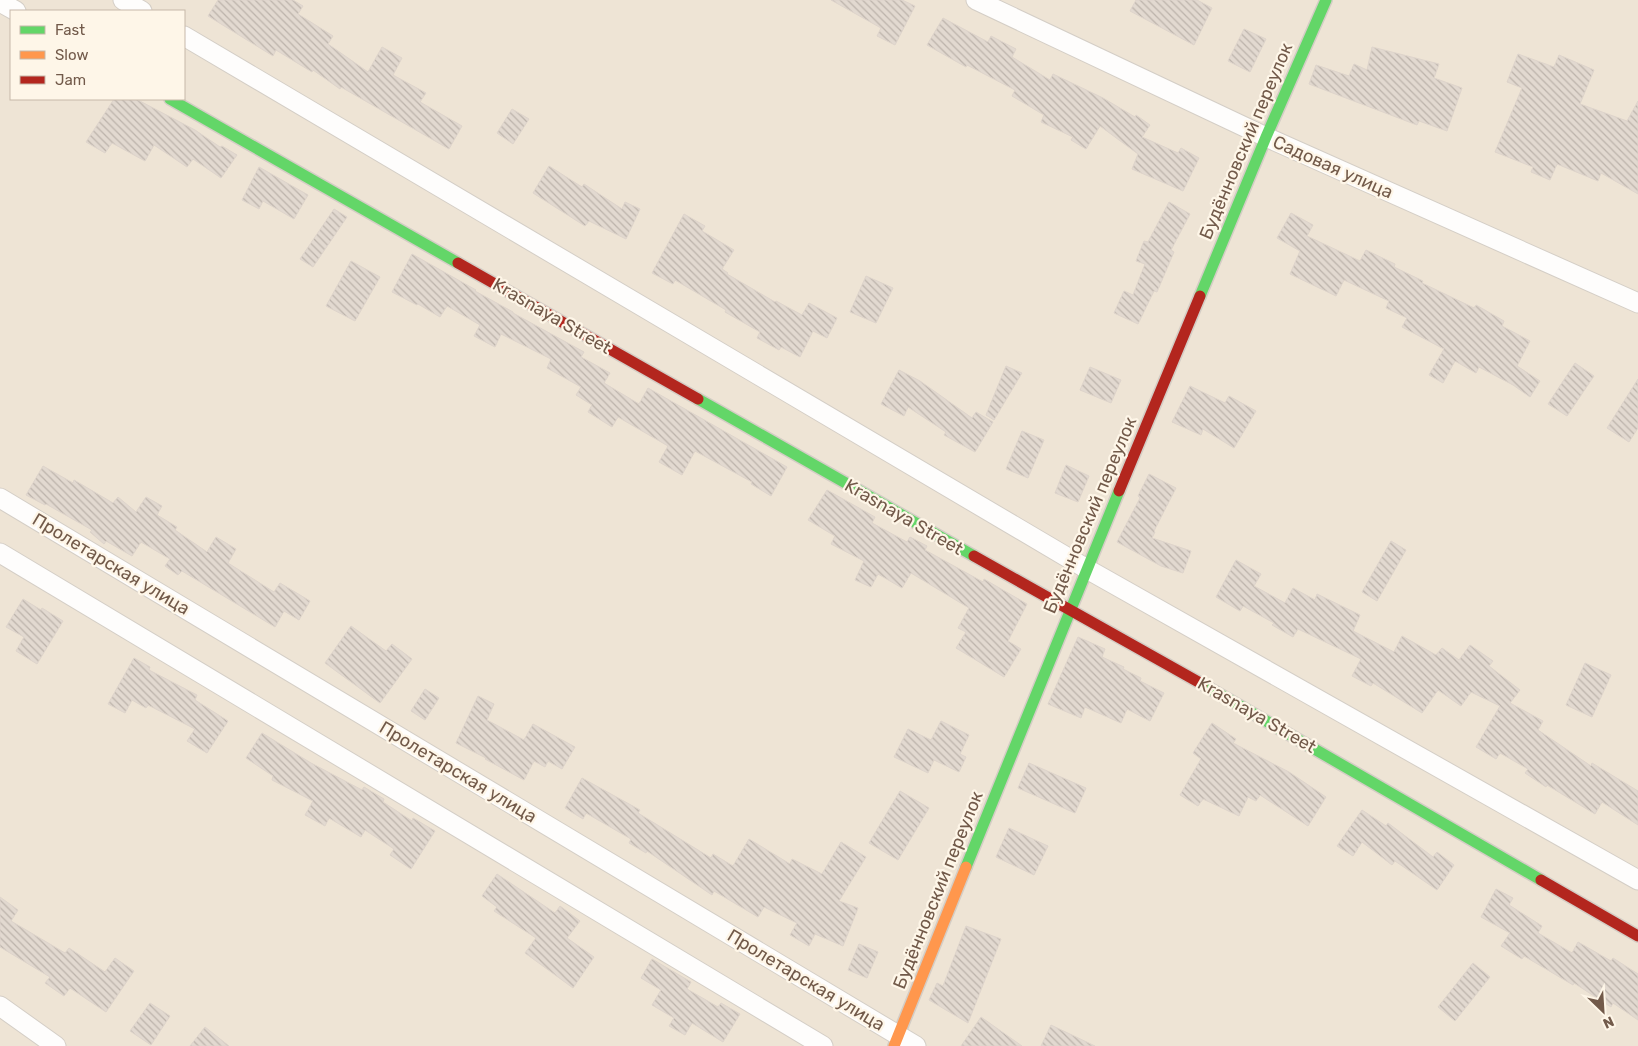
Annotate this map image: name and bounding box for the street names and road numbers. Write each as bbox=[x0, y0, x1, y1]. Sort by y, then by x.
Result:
street label: Будённовский переулок bbox=[1195, 39, 1298, 243]
street label: Садовая улица bbox=[1270, 131, 1396, 203]
street label: Krasnaya Street bbox=[489, 273, 615, 359]
street label: Будённовский переулок bbox=[1039, 413, 1142, 617]
street label: Krasnaya Street bbox=[841, 474, 967, 560]
street label: Пролетарская улица bbox=[28, 508, 194, 620]
street label: Krasnaya Street bbox=[1194, 672, 1320, 758]
street label: Пролетарская улица bbox=[375, 716, 541, 828]
street label: Будённовский переулок bbox=[888, 788, 988, 992]
street label: Пролетарская улица bbox=[723, 924, 889, 1036]

